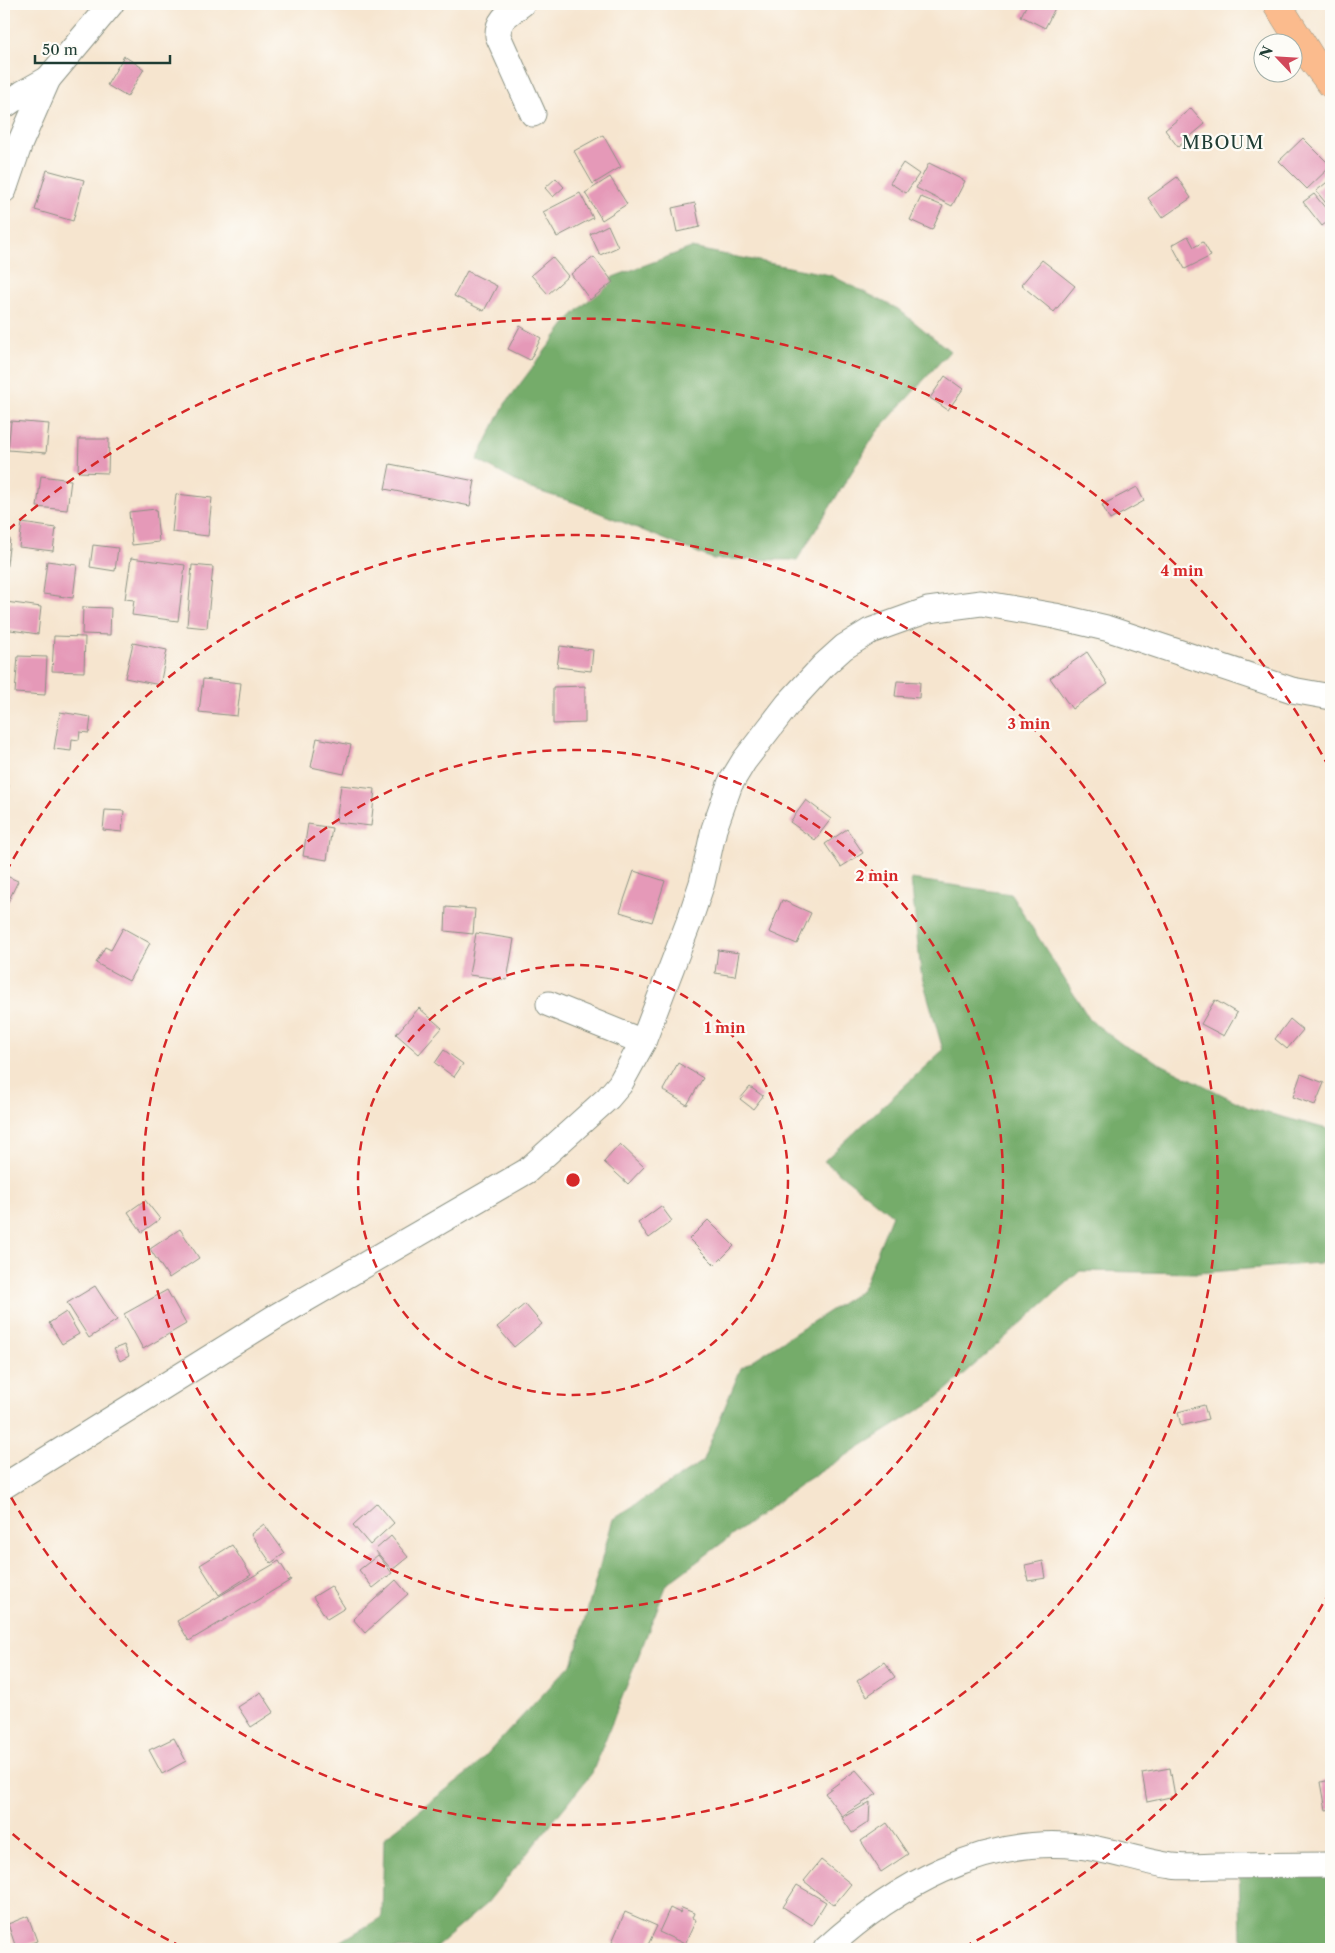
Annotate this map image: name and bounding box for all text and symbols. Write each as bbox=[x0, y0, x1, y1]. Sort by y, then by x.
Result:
scale bar bbox=[35, 32, 170, 64]
north arrow bbox=[1252, 32, 1302, 82]
text: 50 m bbox=[42, 40, 78, 59]
text: N bbox=[1255, 43, 1277, 62]
district label: MBOUM bbox=[1182, 132, 1264, 154]
text: 4 min bbox=[1160, 561, 1204, 580]
text: 3 min bbox=[1008, 714, 1051, 733]
text: 2 min bbox=[855, 866, 899, 885]
text: 1 min bbox=[704, 1018, 746, 1037]
centre of rings bbox=[564, 1171, 582, 1189]

